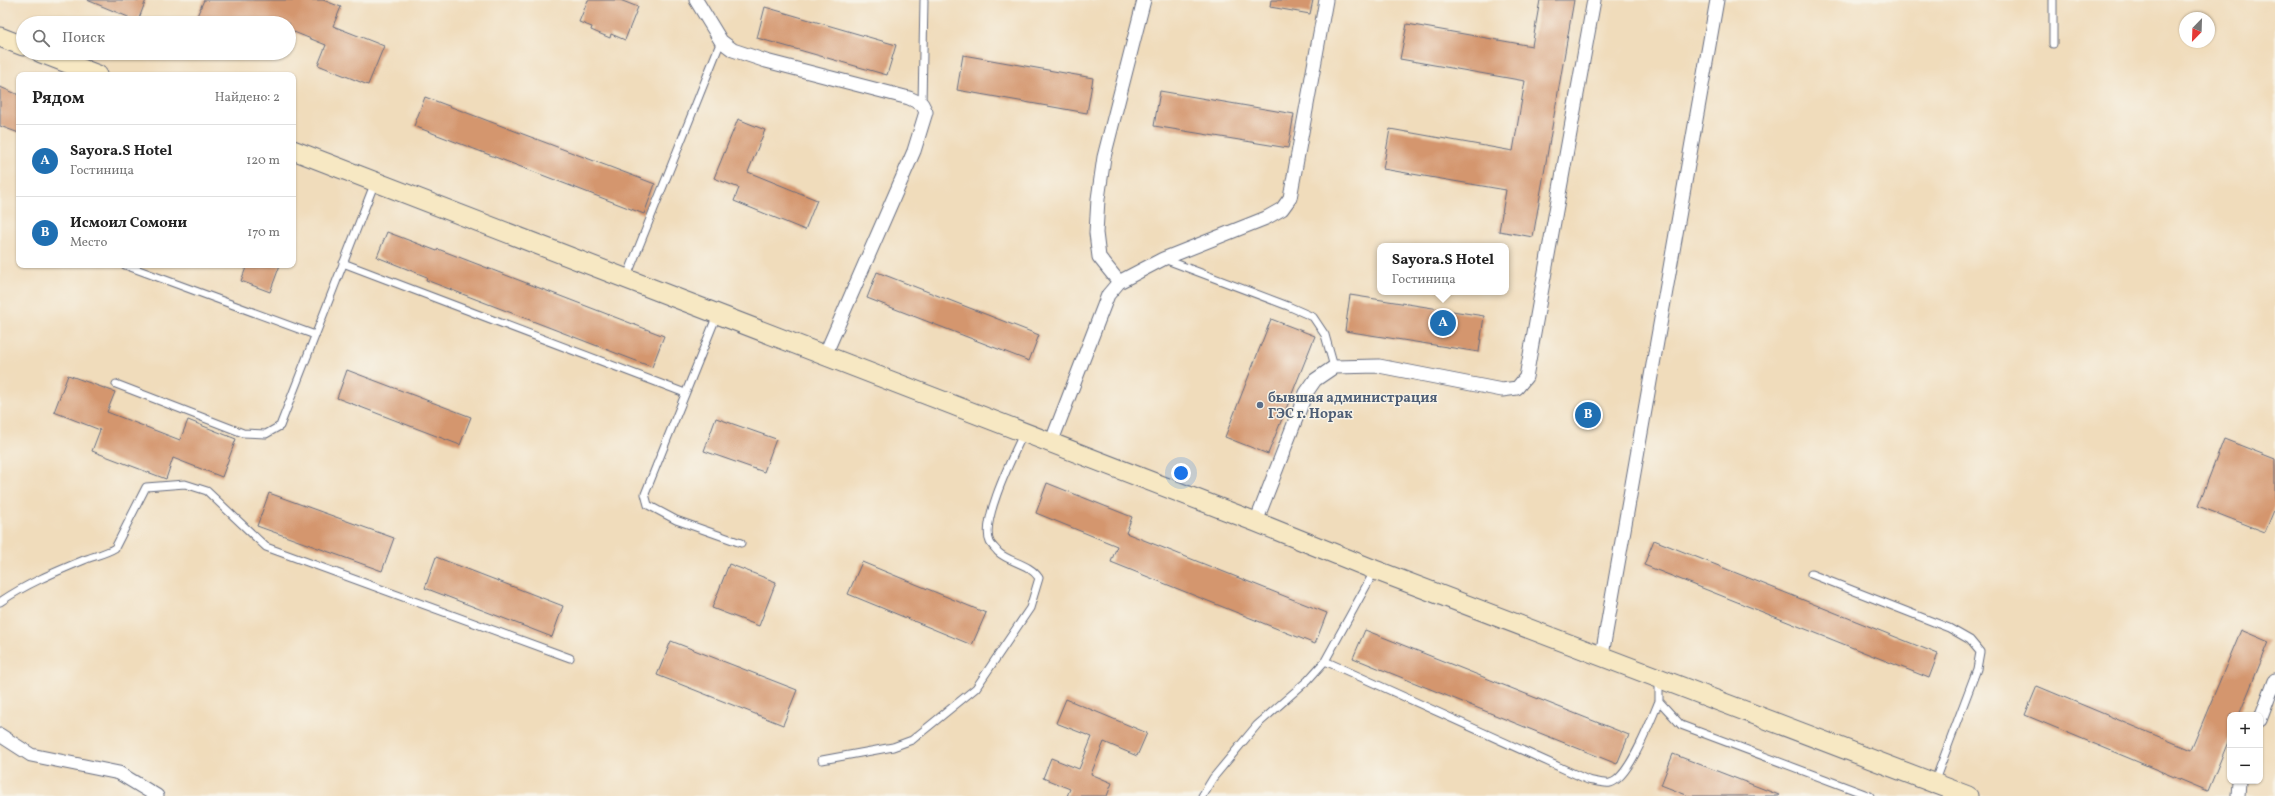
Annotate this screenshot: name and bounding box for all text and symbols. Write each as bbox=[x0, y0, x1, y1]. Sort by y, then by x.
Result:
north arrow bbox=[2179, 12, 2215, 48]
search box bbox=[16, 16, 296, 60]
icon: search bbox=[30, 27, 52, 49]
text: Поиск bbox=[62, 28, 105, 49]
text: Рядом bbox=[32, 87, 85, 110]
text: Найдено: 2 bbox=[215, 89, 280, 107]
text: Sayora.S Hotel bbox=[70, 141, 172, 162]
text: A bbox=[40, 152, 50, 170]
text: 120 m bbox=[246, 152, 280, 170]
text: Гостиница bbox=[70, 162, 134, 180]
text: Исмоил Сомони bbox=[70, 213, 187, 234]
text: B bbox=[41, 224, 49, 242]
text: 170 m bbox=[247, 224, 280, 242]
text: Место bbox=[70, 234, 107, 252]
popup bbox=[1377, 243, 1509, 295]
text: Sayora.S Hotel bbox=[1392, 250, 1494, 271]
text: Гостиница bbox=[1392, 271, 1456, 289]
pin: A bbox=[1430, 308, 1456, 338]
place label: бывшая администрация ГЭС г. Норак bbox=[1268, 389, 1437, 424]
marker: бывшая администрация ГЭС г. Норак bbox=[1255, 400, 1265, 410]
pin: B bbox=[1575, 400, 1601, 430]
your location bbox=[1171, 463, 1191, 483]
map controls bbox=[2227, 712, 2263, 784]
button: + bbox=[2227, 712, 2263, 748]
button: − bbox=[2227, 748, 2263, 784]

